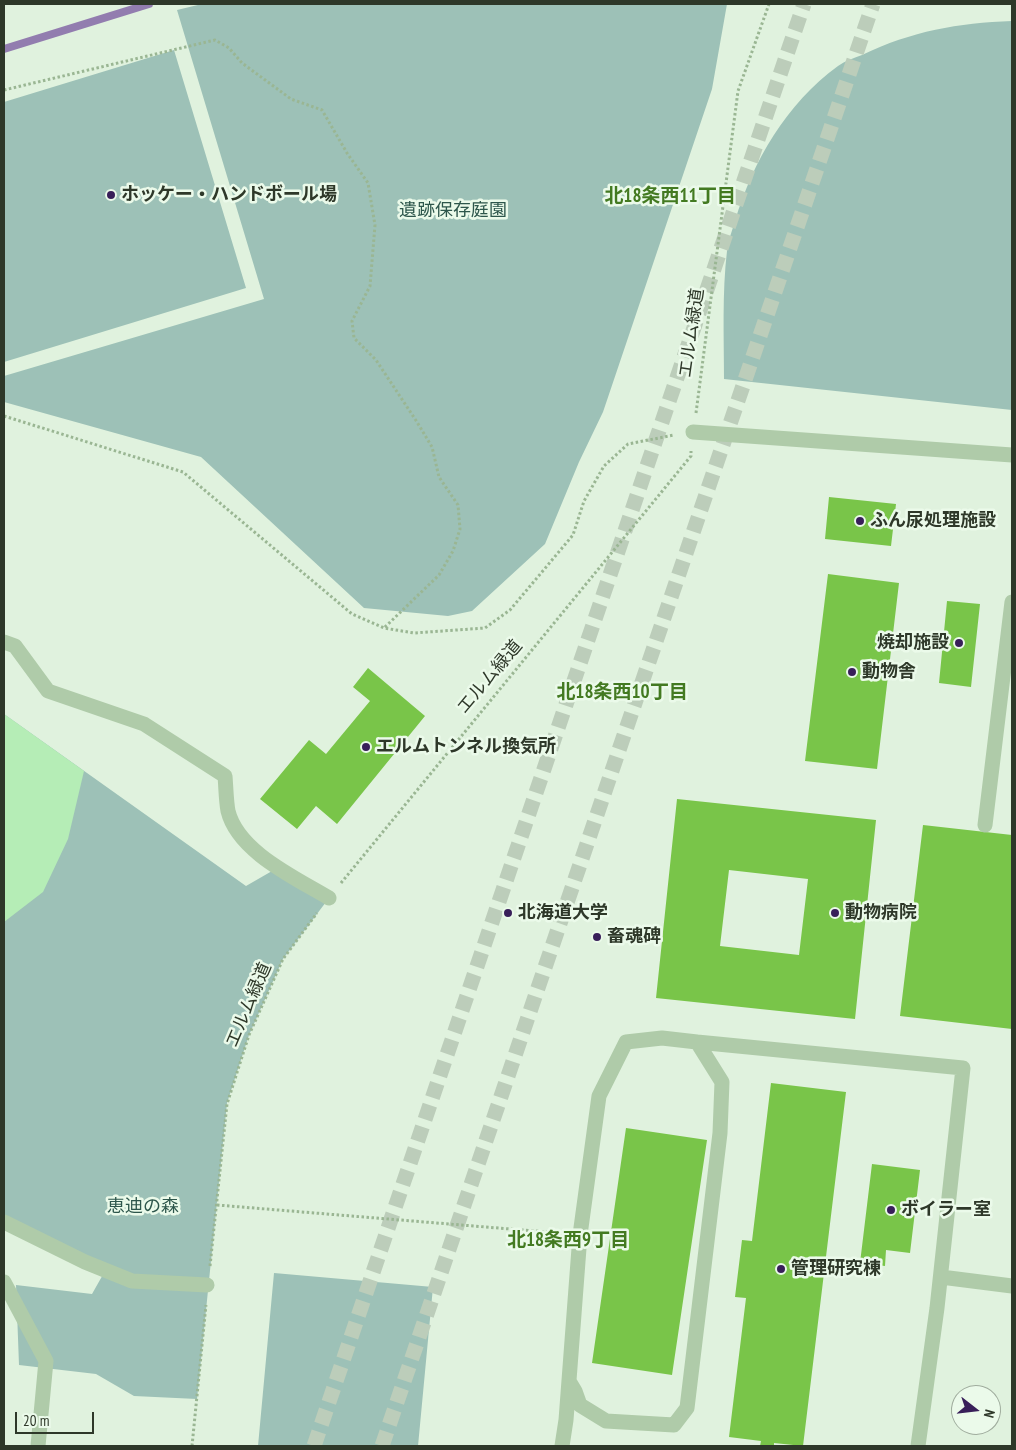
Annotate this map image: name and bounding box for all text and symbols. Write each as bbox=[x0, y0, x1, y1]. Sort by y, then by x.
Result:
place label: ホッケー・ハンドボール場 bbox=[121, 184, 337, 206]
district label: 北18条西11丁目 bbox=[604, 186, 736, 208]
marker: ホッケー・ハンドボール場 bbox=[105, 189, 117, 201]
park label: 遺跡保存庭園 bbox=[399, 200, 507, 222]
street label: エルム緑道 bbox=[675, 287, 709, 379]
place label: ふん尿処理施設 bbox=[870, 510, 996, 532]
marker: ふん尿処理施設 bbox=[854, 515, 866, 527]
place label: 焼却施設 bbox=[877, 632, 949, 654]
street label: エルム緑道 bbox=[453, 636, 527, 718]
marker: 焼却施設 bbox=[953, 637, 965, 649]
place label: 動物舎 bbox=[862, 661, 916, 683]
marker: 動物舎 bbox=[846, 666, 858, 678]
district label: 北18条西10丁目 bbox=[556, 682, 688, 704]
place label: エルムトンネル換気所 bbox=[376, 736, 556, 758]
marker: エルムトンネル換気所 bbox=[360, 741, 372, 753]
place label: 北海道大学 bbox=[518, 902, 608, 924]
place label: 動物病院 bbox=[845, 902, 917, 924]
marker: 北海道大学 bbox=[502, 907, 514, 919]
marker: 動物病院 bbox=[829, 907, 841, 919]
place label: 畜魂碑 bbox=[607, 926, 661, 948]
marker: 畜魂碑 bbox=[591, 931, 603, 943]
street label: エルム緑道 bbox=[221, 959, 277, 1051]
park label: 恵迪の森 bbox=[107, 1196, 179, 1218]
place label: ボイラー室 bbox=[901, 1199, 991, 1221]
marker: ボイラー室 bbox=[885, 1204, 897, 1216]
district label: 北18条西9丁目 bbox=[507, 1230, 629, 1252]
place label: 管理研究棟 bbox=[791, 1258, 881, 1280]
marker: 管理研究棟 bbox=[775, 1263, 787, 1275]
north arrow bbox=[951, 1385, 1001, 1435]
scale bar bbox=[18, 1402, 96, 1434]
text: N bbox=[980, 1408, 999, 1420]
text: 20 m bbox=[23, 1411, 49, 1430]

